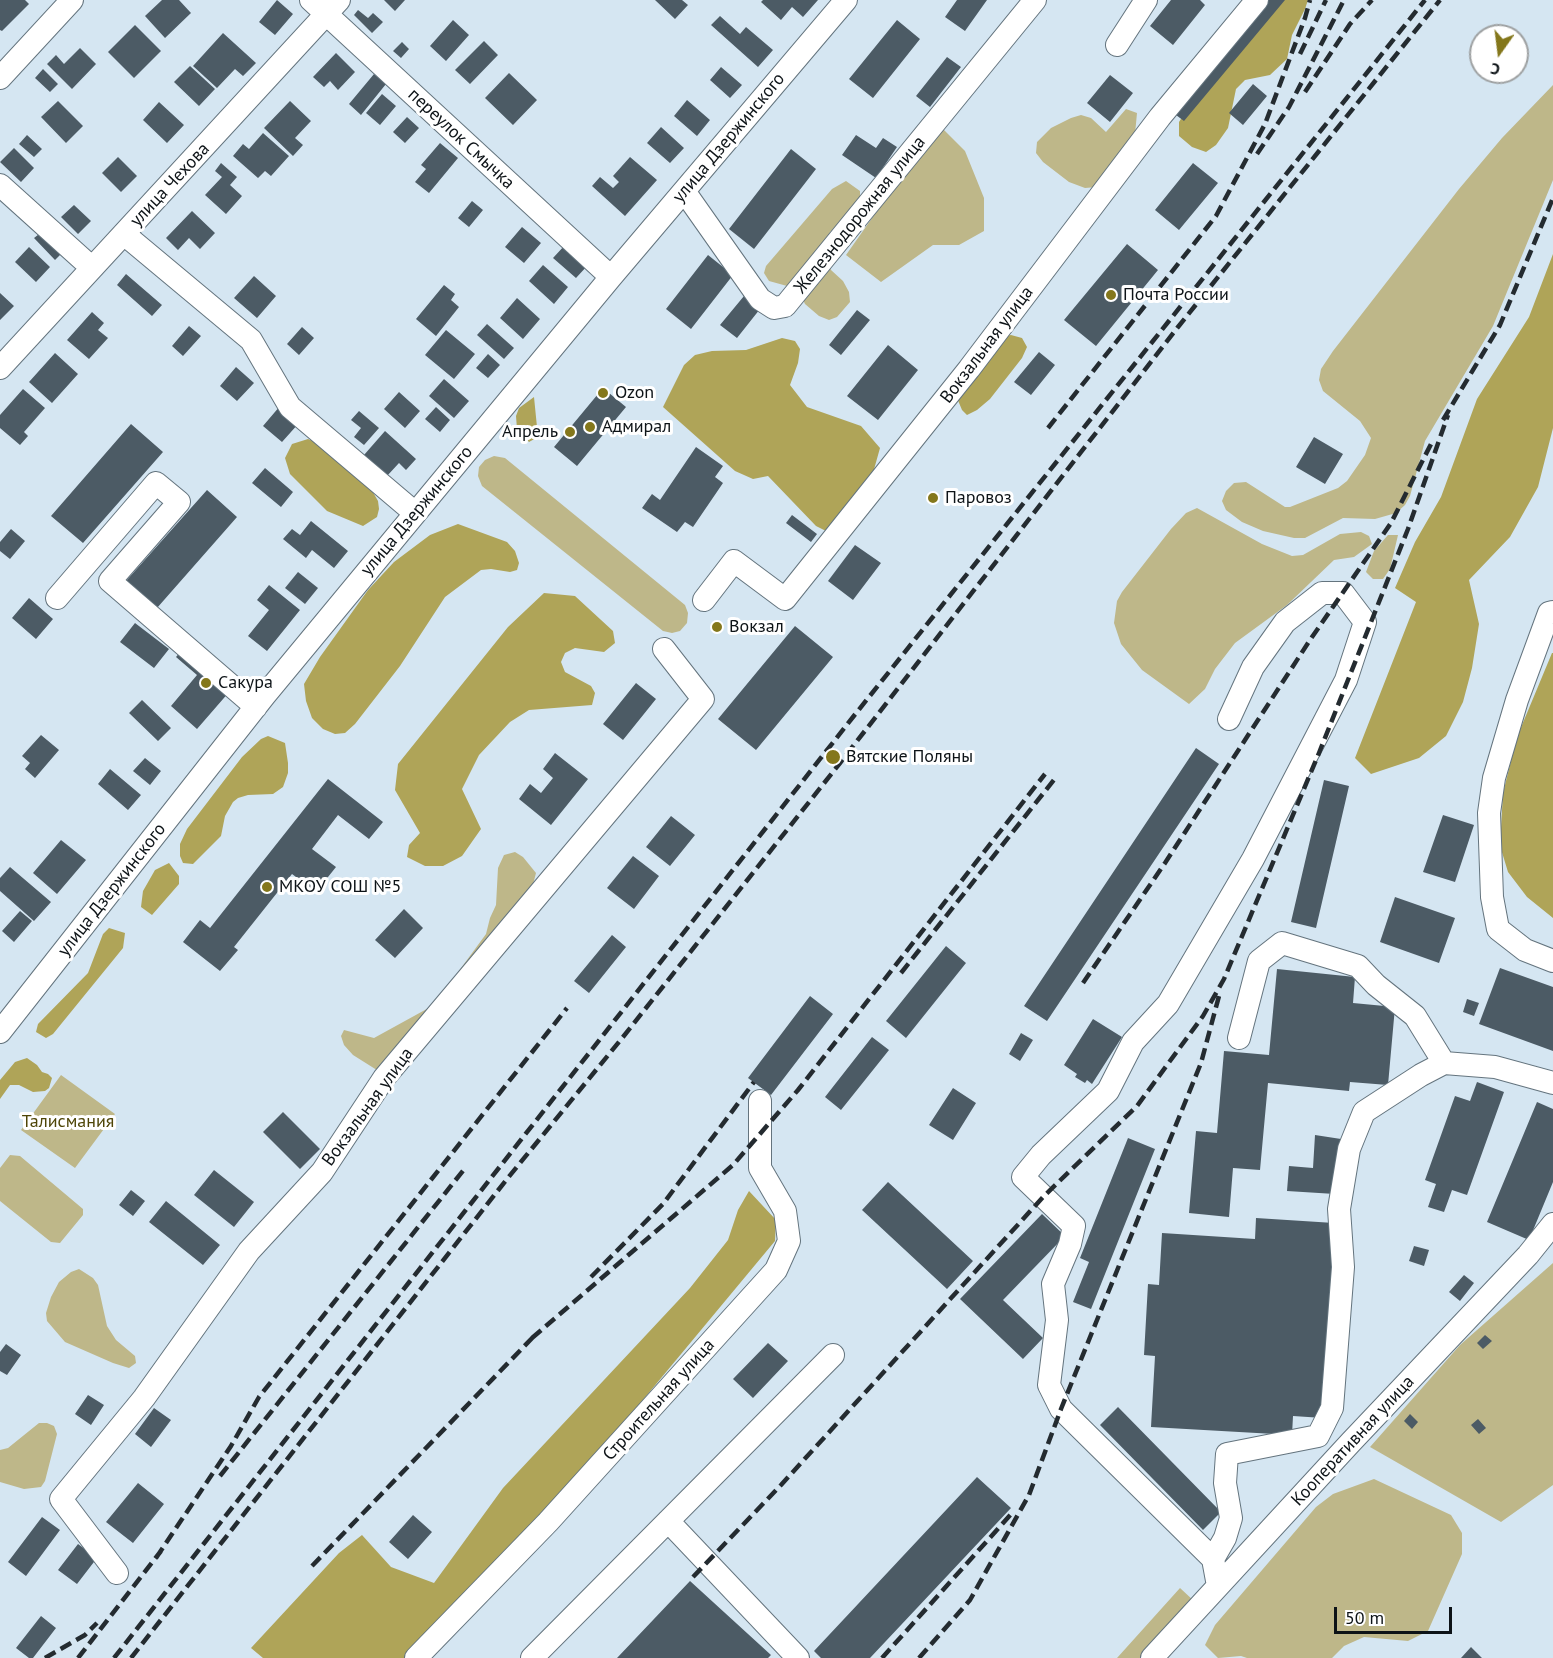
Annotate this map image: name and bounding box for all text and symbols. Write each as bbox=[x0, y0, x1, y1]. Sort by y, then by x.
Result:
north arrow bbox=[1469, 24, 1529, 84]
text: С bbox=[1488, 59, 1502, 80]
street label: улица Дзержинского bbox=[668, 69, 790, 207]
street label: переулок Смычка bbox=[403, 84, 519, 194]
street label: Железнодорожная улица bbox=[790, 132, 930, 298]
street label: улица Чехова bbox=[126, 139, 214, 231]
street label: Вокзальная улица bbox=[936, 282, 1038, 408]
place label: Почта России bbox=[1123, 284, 1229, 306]
marker: Почта России bbox=[1104, 288, 1118, 302]
place label: Ozon bbox=[615, 382, 654, 404]
marker: Ozon bbox=[596, 386, 610, 400]
place label: Адмирал bbox=[602, 416, 671, 438]
marker: Адмирал bbox=[583, 420, 597, 434]
place label: Апрель bbox=[502, 421, 558, 443]
marker: Апрель bbox=[563, 425, 577, 439]
street label: улица Дзержинского bbox=[356, 442, 478, 580]
place label: Паровоз bbox=[945, 487, 1012, 509]
marker: Паровоз bbox=[926, 491, 940, 505]
place label: Вокзал bbox=[729, 616, 784, 638]
marker: Вокзал bbox=[710, 620, 724, 634]
place label: Сакура bbox=[218, 672, 273, 694]
marker: Сакура bbox=[199, 676, 213, 690]
place label: Вятские Поляны bbox=[846, 746, 973, 768]
marker: Вятские Поляны bbox=[824, 748, 842, 766]
street label: улица Дзержинского bbox=[53, 819, 171, 961]
place label: МКОУ СОШ №5 bbox=[279, 876, 401, 898]
marker: МКОУ СОШ №5 bbox=[260, 880, 274, 894]
street label: Вокзальная улица bbox=[318, 1044, 418, 1170]
park label: Талисмания bbox=[22, 1111, 114, 1133]
street label: Строительная улица bbox=[599, 1335, 719, 1465]
street label: Кооперативная улица bbox=[1287, 1371, 1419, 1511]
scale bar bbox=[1337, 1595, 1456, 1633]
text: 50 m bbox=[1345, 1606, 1384, 1629]

